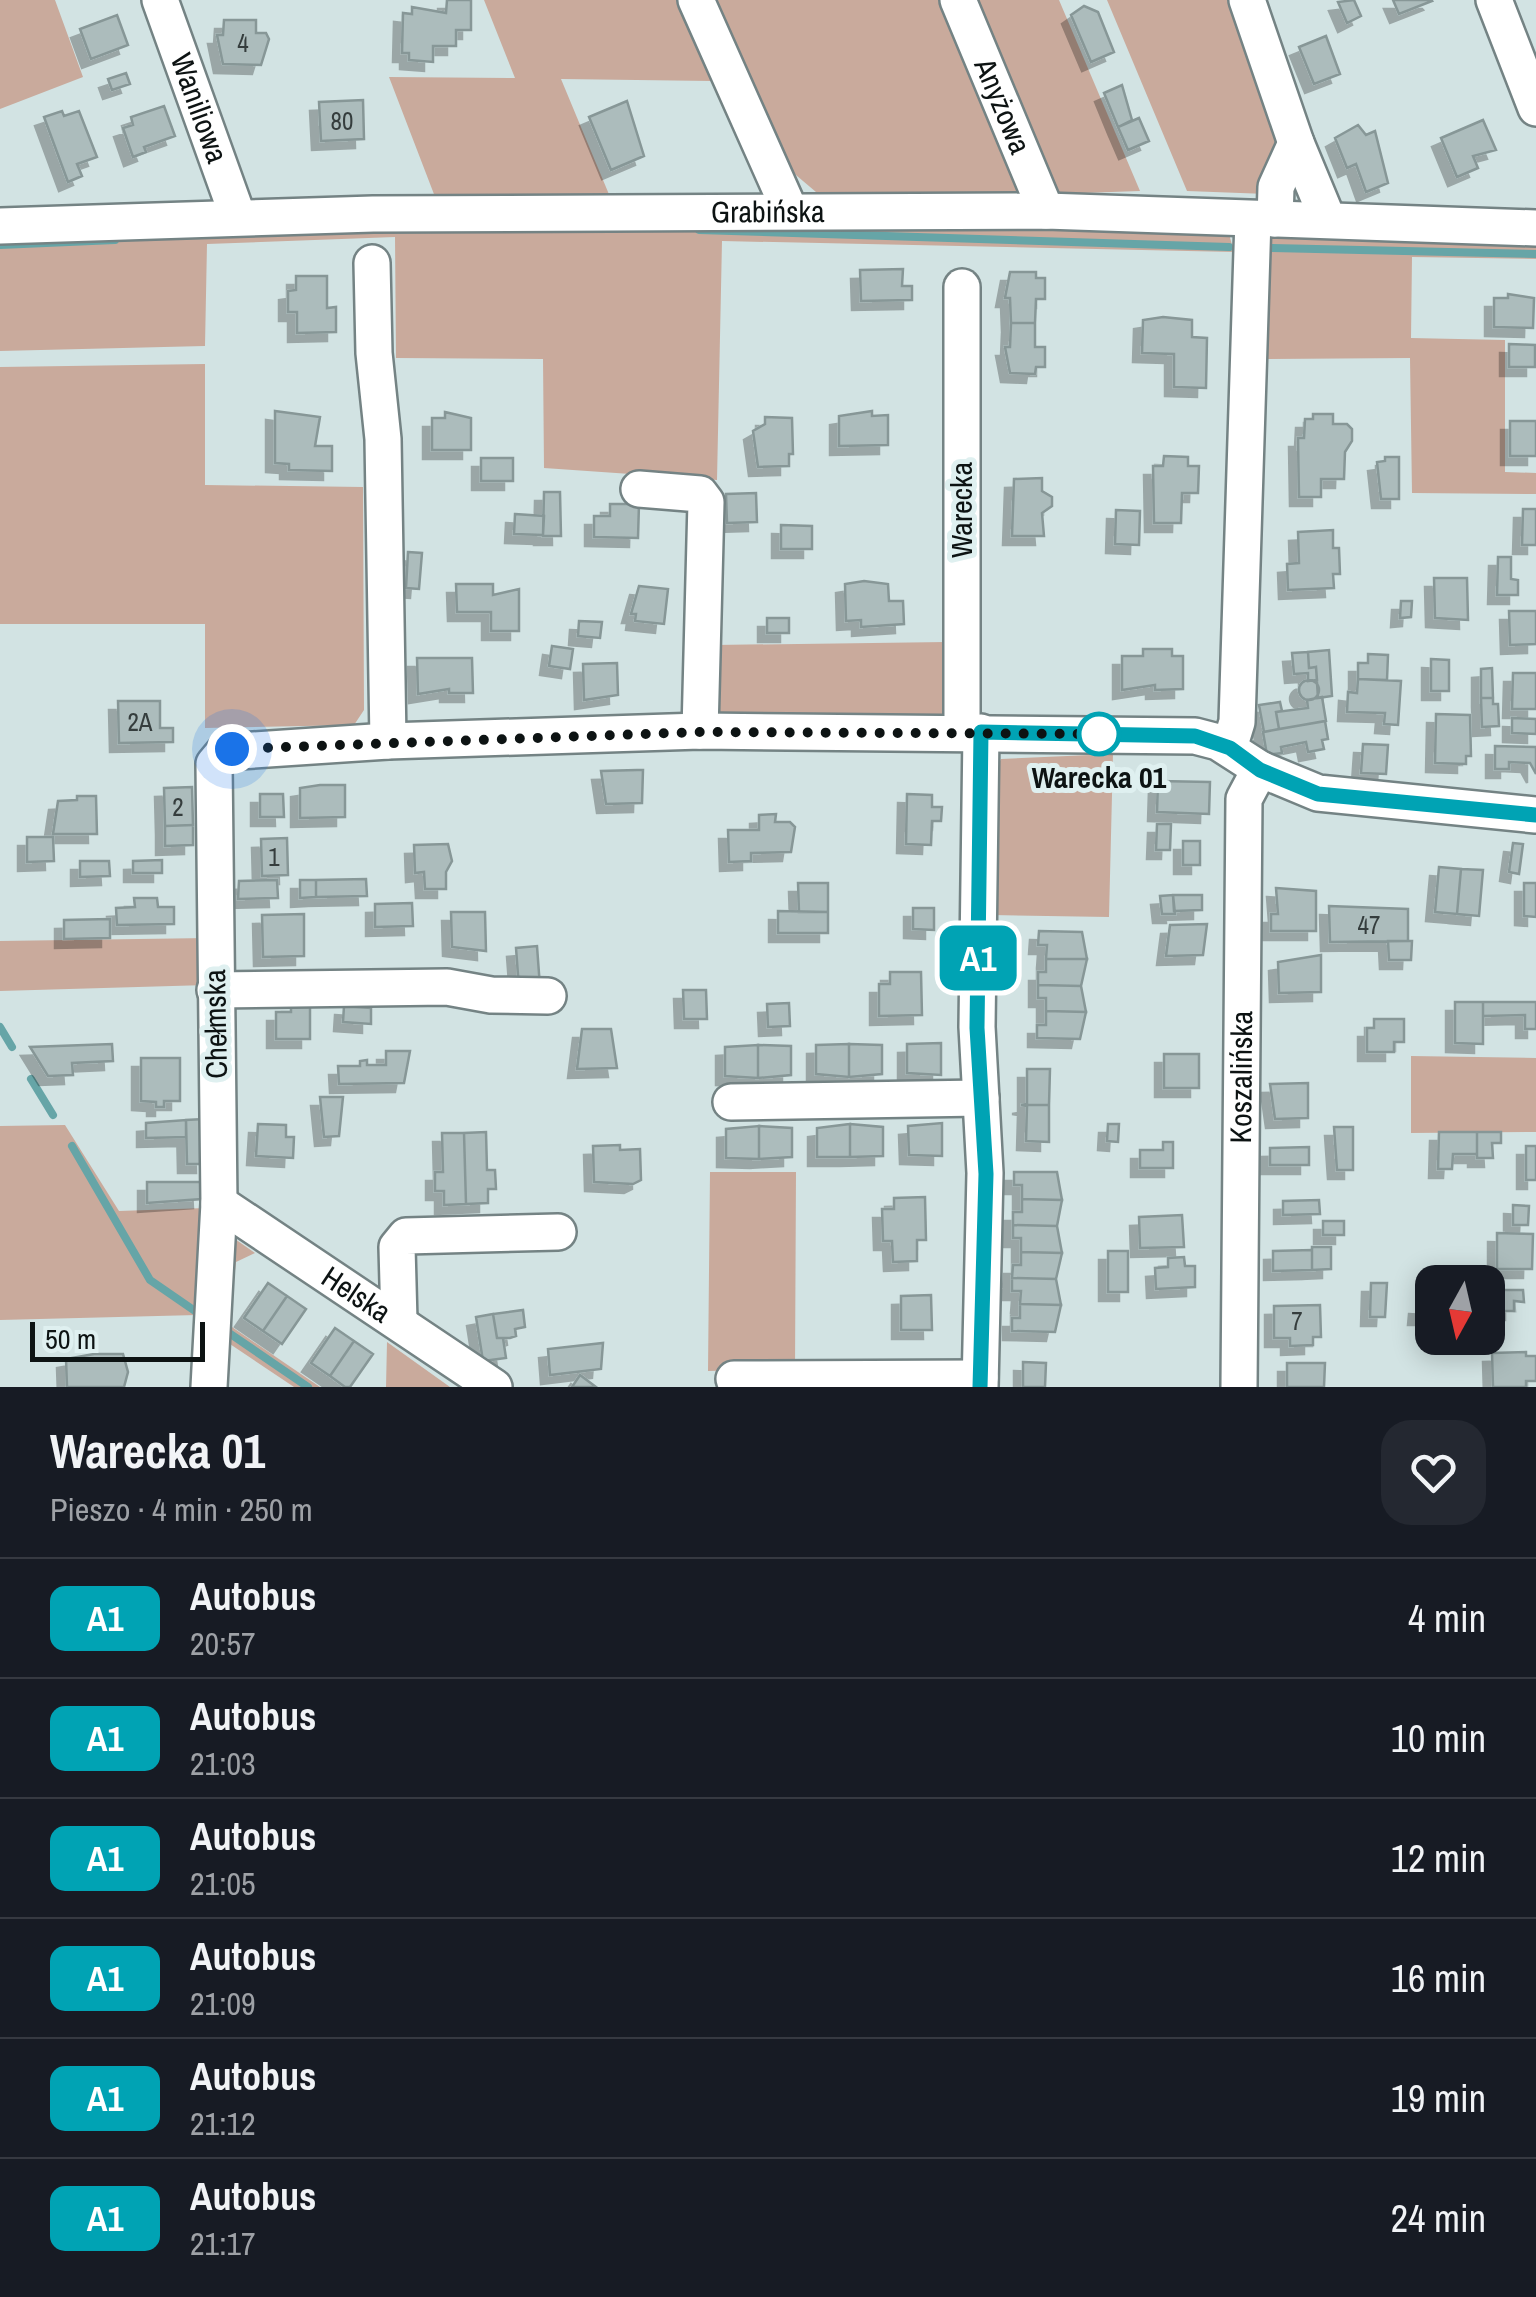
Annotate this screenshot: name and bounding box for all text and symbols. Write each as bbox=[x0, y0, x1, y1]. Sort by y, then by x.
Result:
house number: 4 bbox=[237, 26, 249, 60]
street label: Waniliowa bbox=[162, 47, 238, 169]
street label: Anyżowa bbox=[965, 51, 1041, 160]
house number: 80 bbox=[331, 104, 353, 138]
street label: Grabińska bbox=[711, 191, 825, 231]
street label: Warecka bbox=[941, 462, 981, 558]
house number: 2A bbox=[127, 705, 153, 739]
marker: Warecka 01 bbox=[1078, 713, 1120, 755]
your location bbox=[207, 724, 257, 774]
place label: Warecka 01 bbox=[1032, 757, 1167, 797]
house number: 2 bbox=[172, 790, 184, 824]
house number: 1 bbox=[268, 840, 280, 874]
house number: 47 bbox=[1358, 908, 1380, 942]
line badge: A1 bbox=[933, 926, 1023, 990]
text: A1 bbox=[960, 935, 996, 982]
street label: Chełmska bbox=[194, 969, 236, 1079]
street label: Koszalińska bbox=[1220, 1010, 1261, 1144]
street label: Helska bbox=[314, 1256, 399, 1332]
north arrow bbox=[1415, 1265, 1505, 1355]
map controls bbox=[1415, 1265, 1505, 1355]
house number: 7 bbox=[1291, 1304, 1303, 1338]
scale bar bbox=[30, 1317, 205, 1362]
text: 50 m bbox=[45, 1320, 96, 1358]
text: Warecka 01 bbox=[50, 1418, 265, 1483]
button: heart bbox=[1381, 1420, 1486, 1525]
text: Pieszo · 4 min · 250 m bbox=[50, 1488, 313, 1531]
text: Autobus bbox=[190, 1571, 316, 1622]
text: 4 min bbox=[1408, 1593, 1486, 1644]
text: A1 bbox=[87, 1595, 123, 1642]
text: 20:57 bbox=[190, 1622, 256, 1665]
text: Autobus bbox=[190, 1691, 316, 1742]
text: 10 min bbox=[1391, 1713, 1486, 1764]
text: A1 bbox=[87, 1715, 123, 1762]
text: 21:03 bbox=[190, 1742, 256, 1785]
text: Autobus bbox=[190, 1811, 316, 1862]
text: 12 min bbox=[1391, 1833, 1486, 1884]
text: A1 bbox=[87, 1835, 123, 1882]
text: 21:05 bbox=[190, 1862, 256, 1905]
text: Autobus bbox=[190, 1931, 316, 1982]
text: 16 min bbox=[1391, 1953, 1486, 2004]
text: A1 bbox=[87, 1955, 123, 2002]
text: 21:09 bbox=[190, 1982, 256, 2025]
text: Autobus bbox=[190, 2051, 316, 2102]
text: 19 min bbox=[1391, 2073, 1486, 2124]
text: A1 bbox=[87, 2075, 123, 2122]
text: 21:12 bbox=[190, 2102, 256, 2145]
text: Autobus bbox=[190, 2171, 316, 2222]
text: 24 min bbox=[1391, 2193, 1486, 2244]
text: A1 bbox=[87, 2195, 123, 2242]
text: 21:17 bbox=[190, 2222, 256, 2265]

